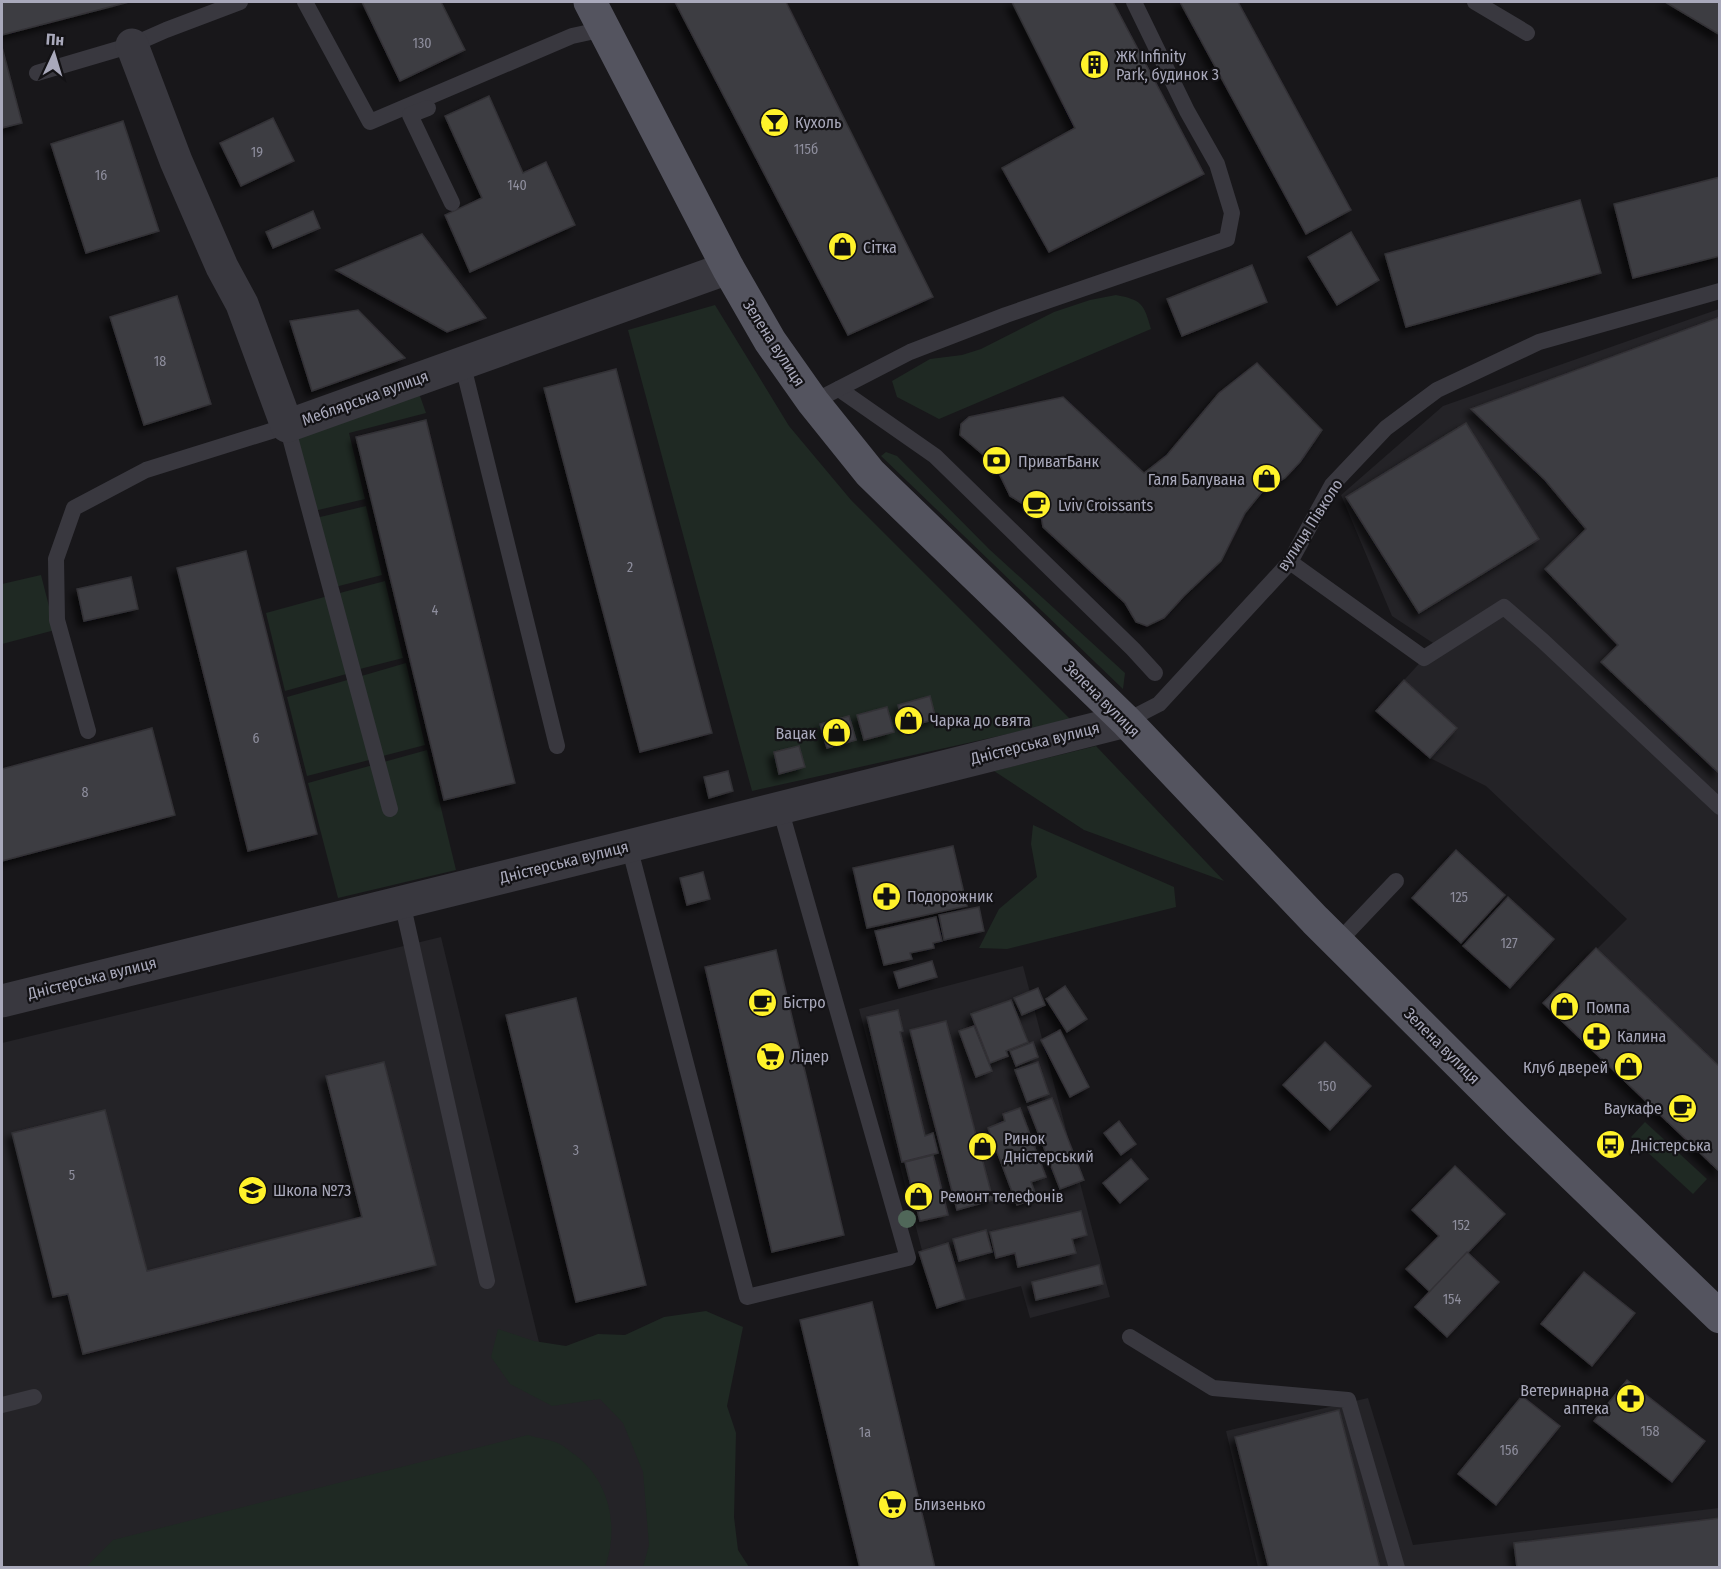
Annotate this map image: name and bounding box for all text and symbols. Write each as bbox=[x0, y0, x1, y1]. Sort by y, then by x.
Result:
north arrow bbox=[24, 24, 84, 84]
text: Пн bbox=[45, 29, 65, 50]
house number: 130 bbox=[412, 35, 432, 52]
place label: ЖК Infinity Park, будинок 3 bbox=[1116, 47, 1219, 84]
building icon: ЖК Infinity Park, будинок 3 bbox=[1079, 49, 1111, 81]
bar icon: Кухоль bbox=[758, 106, 790, 138]
place label: Кухоль bbox=[795, 113, 841, 132]
house number: 115б bbox=[794, 141, 818, 158]
house number: 19 bbox=[251, 144, 263, 161]
house number: 16 bbox=[95, 167, 107, 184]
house number: 140 bbox=[507, 177, 527, 194]
shop icon: Сітка bbox=[826, 231, 858, 263]
place label: Сітка bbox=[863, 238, 897, 257]
street label: Зелена вулиця bbox=[739, 296, 809, 390]
house number: 18 bbox=[154, 353, 166, 370]
street label: Меблярська вулиця bbox=[299, 366, 431, 430]
bank icon: ПриватБанк bbox=[981, 445, 1013, 477]
place label: ПриватБанк bbox=[1018, 452, 1099, 471]
shop icon: Галя Балувана bbox=[1250, 463, 1282, 495]
place label: Галя Балувана bbox=[1148, 470, 1245, 489]
street label: вулиця Півколо bbox=[1273, 475, 1347, 575]
cafe icon: Lviv Croissants bbox=[1021, 489, 1053, 521]
place label: Lviv Croissants bbox=[1058, 496, 1153, 515]
house number: 2 bbox=[627, 559, 633, 576]
house number: 4 bbox=[432, 602, 439, 619]
street label: Зелена вулиця bbox=[1060, 657, 1144, 741]
shop icon: Чарка до свята bbox=[893, 704, 925, 736]
place label: Чарка до свята bbox=[930, 711, 1031, 730]
shop icon: Вацак bbox=[821, 717, 853, 749]
street label: Дністерська вулиця bbox=[968, 718, 1101, 768]
place label: Вацак bbox=[776, 724, 816, 743]
house number: 6 bbox=[253, 730, 260, 747]
house number: 8 bbox=[82, 784, 89, 801]
street label: Дністерська вулиця bbox=[497, 837, 630, 887]
pharmacy icon: Подорожник bbox=[870, 880, 902, 912]
place label: Подорожник bbox=[907, 887, 993, 906]
house number: 125 bbox=[1450, 889, 1468, 906]
house number: 127 bbox=[1500, 935, 1518, 952]
street label: Дністерська вулиця bbox=[25, 953, 158, 1003]
cafe icon: Бістро bbox=[746, 986, 778, 1018]
shop icon: Помпа bbox=[1549, 991, 1581, 1023]
place label: Бістро bbox=[783, 993, 826, 1012]
place label: Помпа bbox=[1586, 998, 1630, 1017]
street label: Зелена вулиця bbox=[1400, 1004, 1484, 1088]
pharmacy icon: Калина bbox=[1580, 1020, 1612, 1052]
place label: Калина bbox=[1617, 1027, 1667, 1046]
supermarket icon: Лідер bbox=[754, 1040, 786, 1072]
place label: Лідер bbox=[791, 1047, 829, 1066]
shop icon: Клуб дверей bbox=[1613, 1051, 1645, 1083]
place label: Клуб дверей bbox=[1523, 1058, 1608, 1077]
house number: 150 bbox=[1317, 1078, 1337, 1095]
cafe icon: Ваукафе bbox=[1667, 1092, 1699, 1124]
place label: Ваукафе bbox=[1604, 1099, 1662, 1118]
place label: Ринок Дністерський bbox=[1003, 1129, 1094, 1166]
bus stop icon: Дністерська bbox=[1594, 1129, 1626, 1161]
shop icon: Ринок Дністерський bbox=[967, 1131, 999, 1163]
place label: Дністерська bbox=[1630, 1136, 1711, 1155]
house number: 3 bbox=[573, 1142, 579, 1159]
house number: 5 bbox=[69, 1167, 75, 1184]
school or university icon: Школа №73 bbox=[236, 1174, 268, 1206]
shop icon: Ремонт телефонів bbox=[903, 1180, 935, 1212]
place label: Школа №73 bbox=[273, 1181, 351, 1200]
place label: Ремонт телефонів bbox=[940, 1187, 1063, 1206]
house number: 152 bbox=[1452, 1217, 1470, 1234]
house number: 154 bbox=[1443, 1291, 1462, 1308]
place label: Ветеринарна аптека bbox=[1520, 1381, 1609, 1418]
pharmacy icon: Ветеринарна аптека bbox=[1614, 1383, 1646, 1415]
house number: 158 bbox=[1641, 1423, 1659, 1440]
house number: 1а bbox=[859, 1424, 871, 1441]
house number: 156 bbox=[1500, 1442, 1518, 1459]
supermarket icon: Близенько bbox=[877, 1488, 909, 1520]
place label: Близенько bbox=[914, 1495, 986, 1514]

